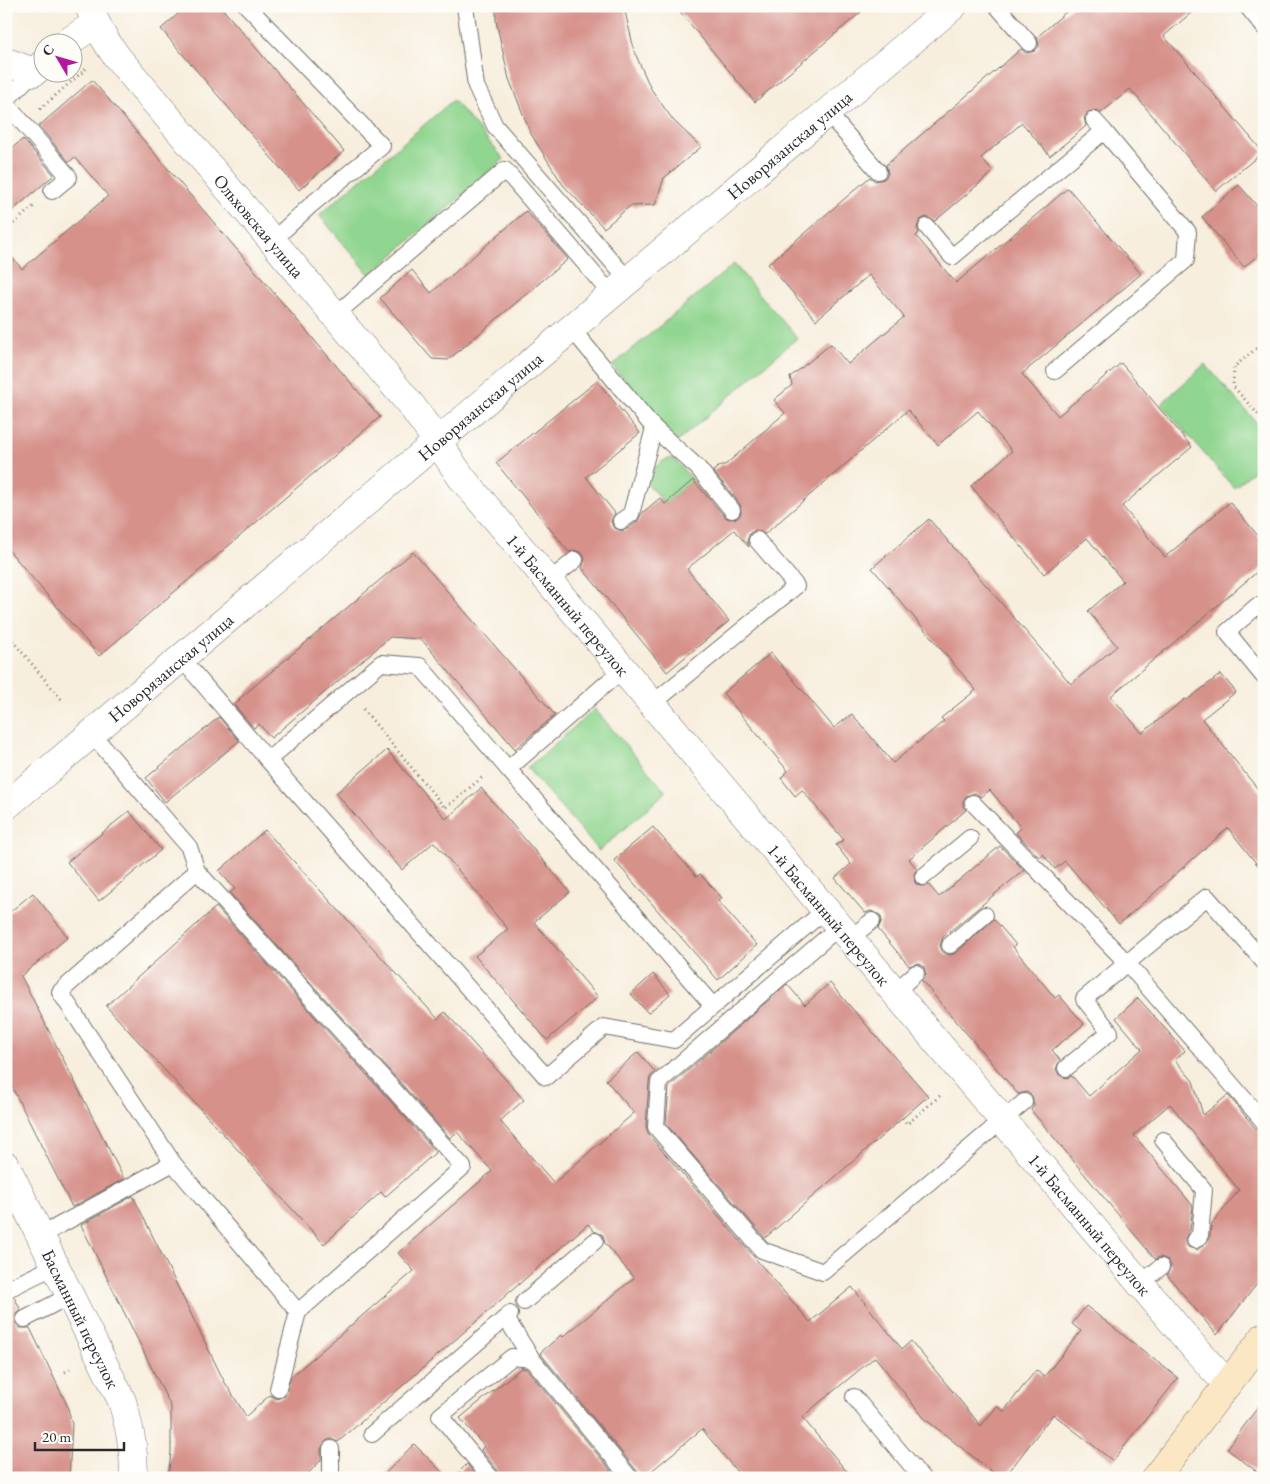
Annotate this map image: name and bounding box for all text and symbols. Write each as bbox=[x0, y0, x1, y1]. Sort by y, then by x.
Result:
north arrow bbox=[32, 32, 82, 82]
text: С bbox=[38, 40, 58, 59]
street label: Новорязанская улица bbox=[722, 85, 857, 204]
street label: Ольховская улица bbox=[209, 169, 310, 283]
street label: Новорязанская улица bbox=[412, 346, 548, 465]
street label: 1-й Басманный переулок bbox=[502, 529, 635, 681]
street label: Новорязанская улица bbox=[103, 607, 238, 727]
street label: 1-й Басманный переулок bbox=[763, 838, 896, 991]
street label: 1-й Басманный переулок bbox=[1024, 1148, 1157, 1300]
street label: Басманный переулок bbox=[37, 1245, 125, 1392]
scale bar bbox=[35, 1419, 124, 1451]
text: 20 m bbox=[42, 1427, 71, 1446]

